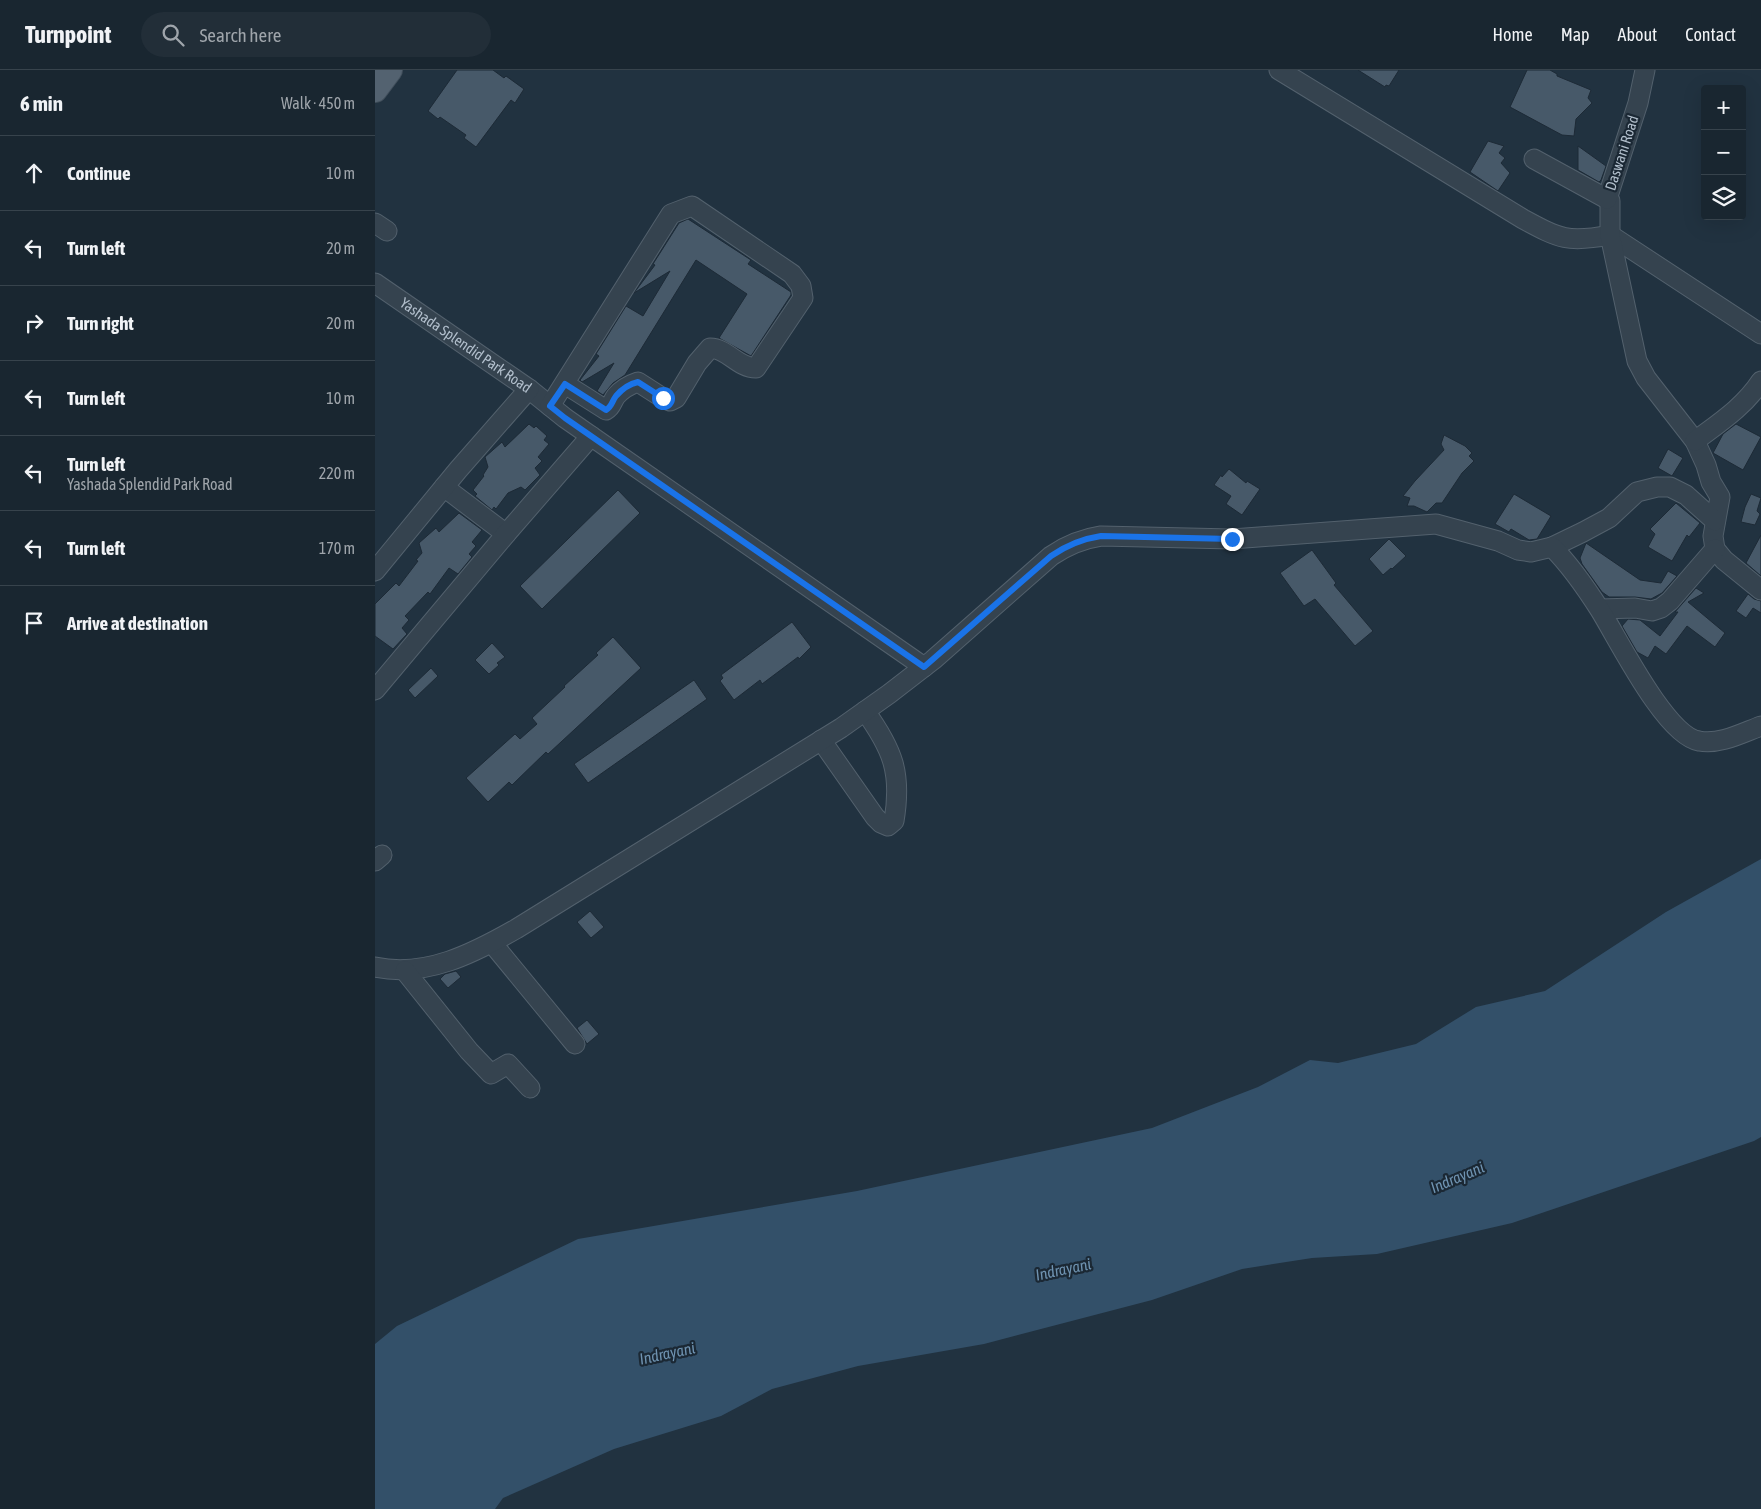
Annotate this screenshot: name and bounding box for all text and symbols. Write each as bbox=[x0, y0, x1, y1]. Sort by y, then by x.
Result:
search box bbox=[141, 12, 491, 57]
text: Turnpoint bbox=[25, 21, 111, 48]
icon: search bbox=[159, 21, 187, 49]
text: Search here bbox=[199, 24, 281, 46]
text: Home bbox=[1493, 24, 1533, 45]
text: Map bbox=[1561, 24, 1590, 45]
text: About bbox=[1618, 24, 1657, 45]
text: Contact bbox=[1685, 24, 1736, 45]
map controls bbox=[1701, 85, 1746, 220]
button: + bbox=[1701, 85, 1746, 130]
text: 6 min bbox=[20, 91, 63, 115]
text: Walk · 450 m bbox=[281, 94, 355, 112]
street label: Daswani Road bbox=[1601, 113, 1642, 193]
button: − bbox=[1701, 130, 1746, 175]
icon: ahead bbox=[20, 159, 48, 187]
text: Continue bbox=[67, 162, 131, 184]
text: 10 m bbox=[326, 164, 355, 182]
button: layers bbox=[1701, 175, 1746, 220]
icon: left bbox=[20, 234, 48, 262]
text: Turn left bbox=[67, 237, 125, 259]
text: 20 m bbox=[326, 239, 355, 257]
street label: Yashada Splendid Park Road bbox=[397, 294, 535, 396]
icon: right bbox=[20, 309, 48, 337]
text: Turn right bbox=[67, 312, 134, 334]
text: 20 m bbox=[326, 314, 355, 332]
icon: left bbox=[20, 384, 48, 412]
text: Turn left bbox=[67, 387, 125, 409]
route start bbox=[652, 387, 675, 410]
text: 10 m bbox=[326, 389, 355, 407]
text: Turn left bbox=[67, 453, 125, 475]
icon: left bbox=[20, 459, 48, 487]
text: 220 m bbox=[319, 464, 355, 482]
text: Yashada Splendid Park Road bbox=[67, 475, 233, 493]
route end bbox=[1221, 528, 1244, 551]
icon: left bbox=[20, 534, 48, 562]
text: Turn left bbox=[67, 537, 125, 559]
text: 170 m bbox=[319, 539, 355, 557]
icon: arrive bbox=[20, 609, 48, 637]
text: Arrive at destination bbox=[67, 612, 208, 634]
water label: Indrayani bbox=[1428, 1158, 1487, 1197]
water label: Indrayani bbox=[1034, 1254, 1093, 1285]
water label: Indrayani bbox=[638, 1338, 697, 1369]

